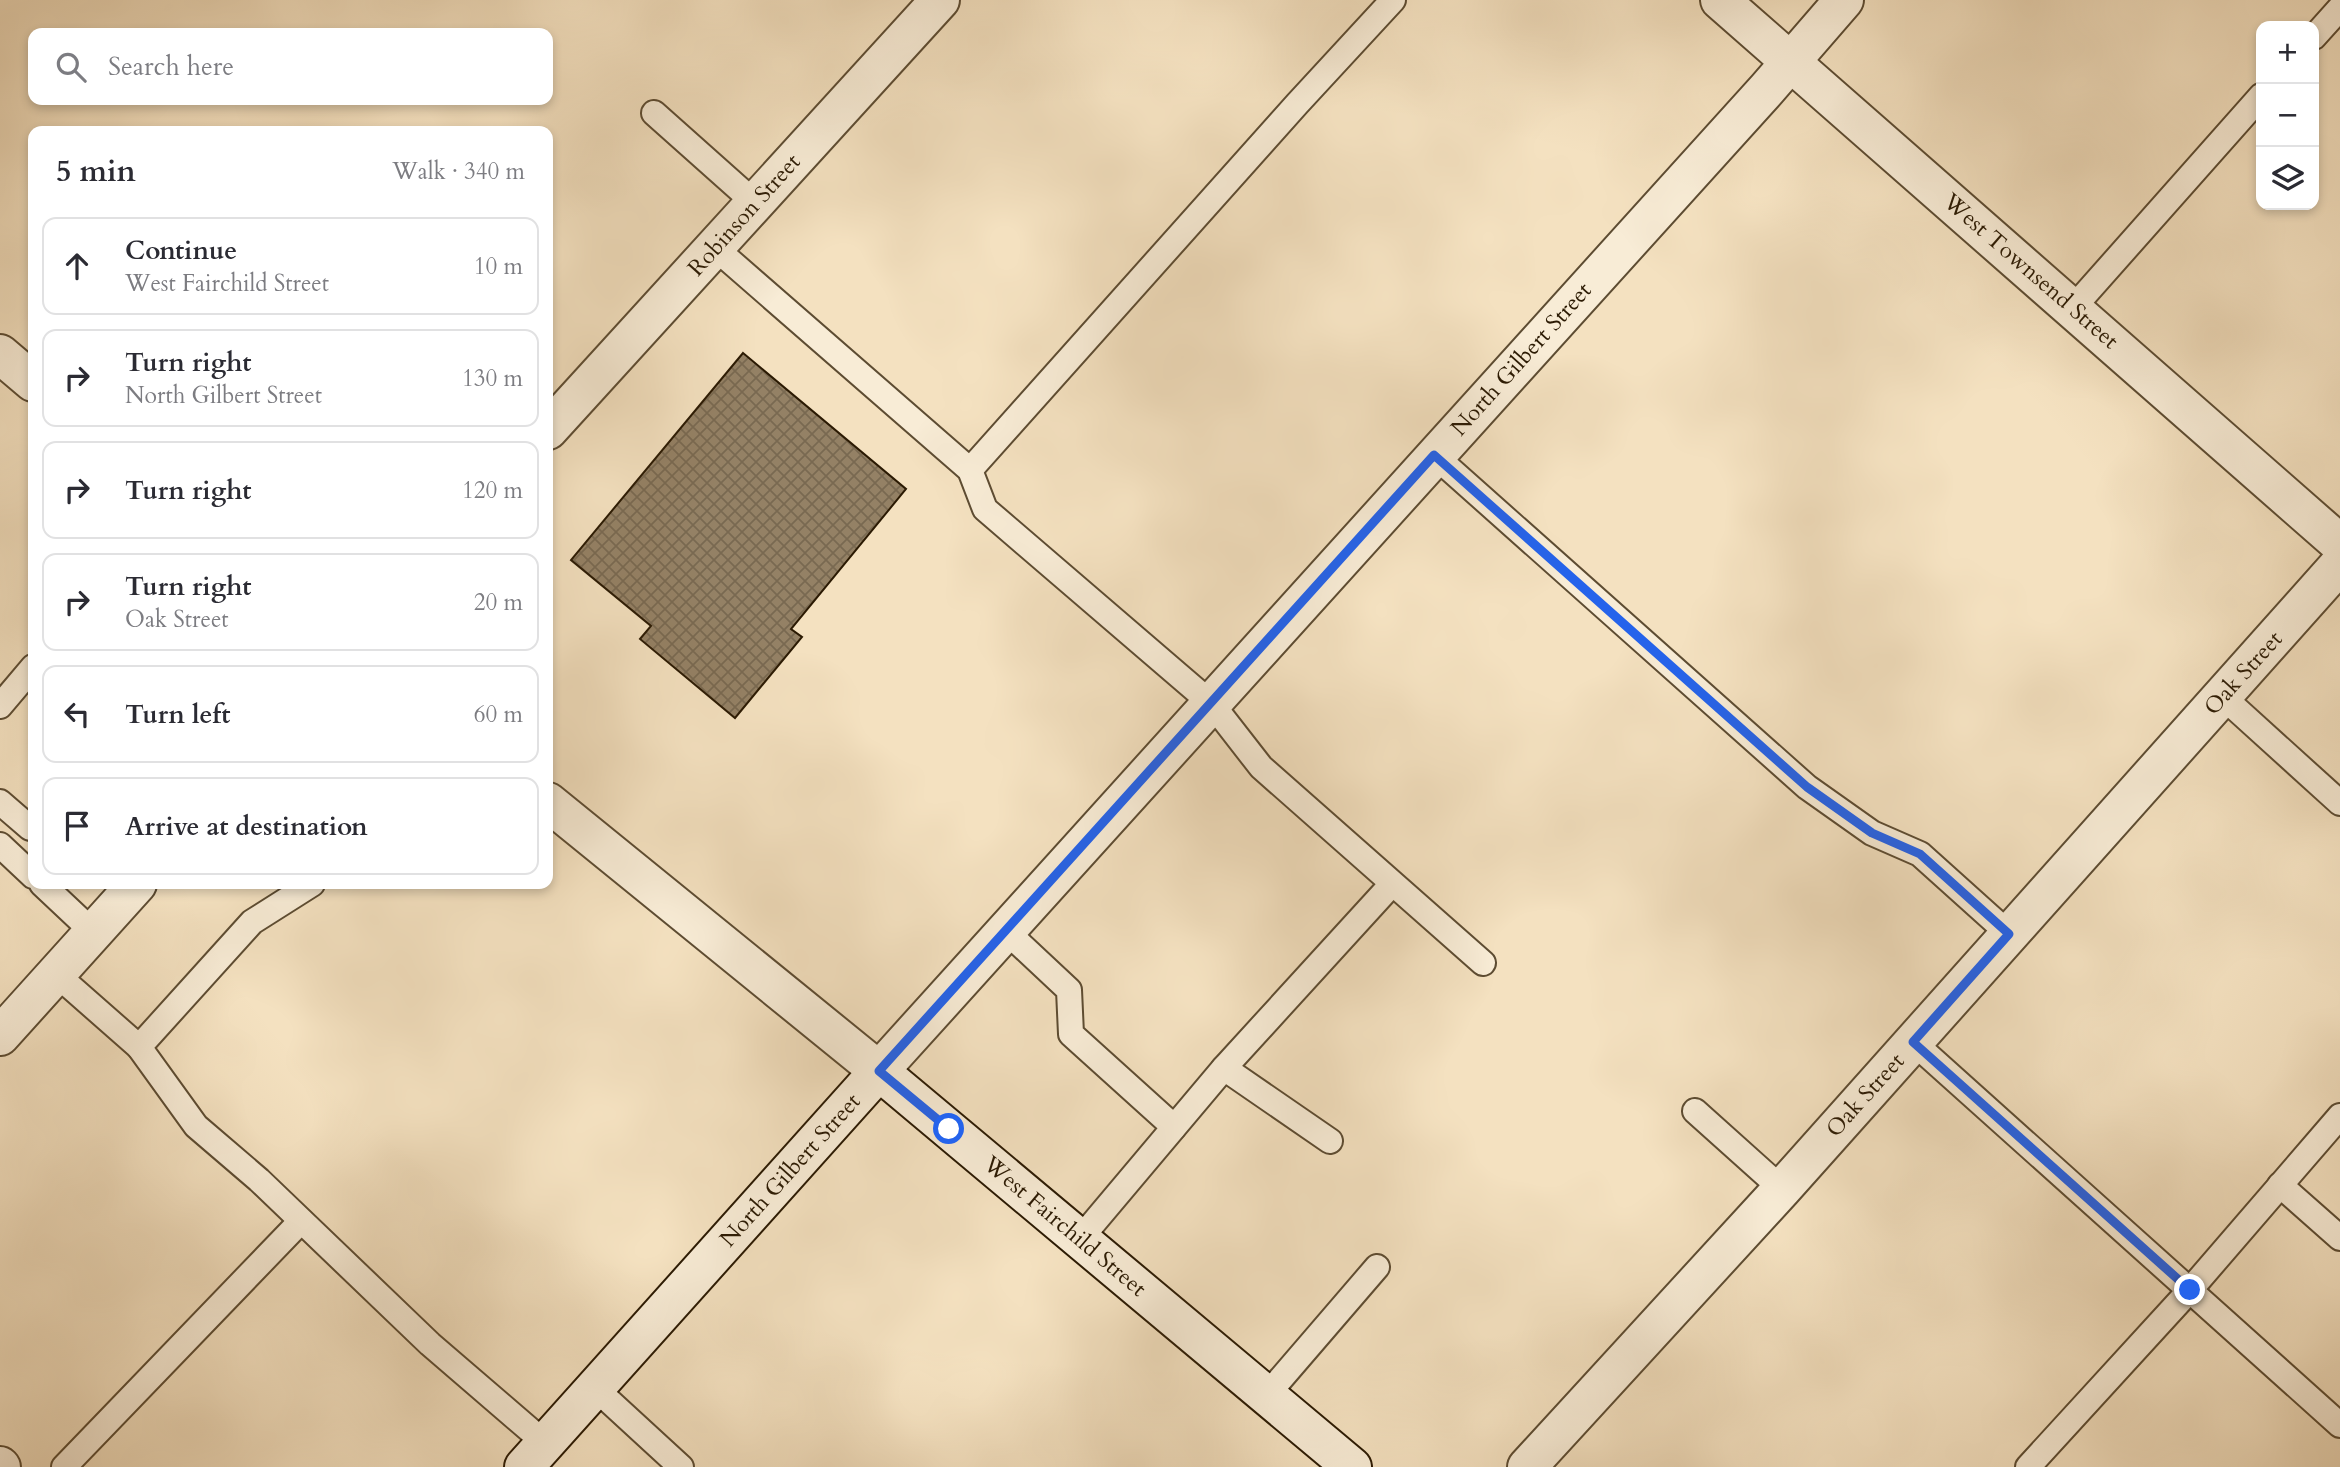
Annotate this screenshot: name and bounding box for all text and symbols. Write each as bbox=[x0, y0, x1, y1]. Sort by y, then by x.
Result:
map controls bbox=[2256, 21, 2319, 210]
button: + bbox=[2256, 21, 2319, 84]
search box bbox=[28, 28, 553, 105]
icon: search bbox=[52, 48, 90, 86]
text: Search here bbox=[108, 49, 234, 84]
button: − bbox=[2256, 84, 2319, 147]
street label: Robinson Street bbox=[681, 147, 807, 283]
button: layers bbox=[2256, 147, 2319, 210]
text: 5 min bbox=[56, 151, 136, 192]
text: Walk · 340 m bbox=[392, 156, 525, 187]
street label: West Townsend Street bbox=[1936, 186, 2125, 356]
text: Continue bbox=[125, 233, 237, 268]
icon: ahead bbox=[58, 247, 96, 285]
text: 10 m bbox=[474, 251, 523, 282]
text: West Fairchild Street bbox=[125, 268, 329, 299]
street label: North Gilbert Street bbox=[1444, 275, 1598, 443]
text: Turn right bbox=[125, 345, 252, 380]
icon: right bbox=[58, 359, 96, 397]
text: 130 m bbox=[462, 363, 523, 394]
text: North Gilbert Street bbox=[125, 380, 322, 411]
icon: right bbox=[58, 471, 96, 509]
text: Turn right bbox=[125, 473, 252, 508]
text: 120 m bbox=[462, 475, 523, 506]
text: Turn right bbox=[125, 569, 252, 604]
icon: right bbox=[58, 583, 96, 621]
text: 20 m bbox=[474, 587, 523, 618]
text: Oak Street bbox=[125, 604, 229, 635]
street label: Oak Street bbox=[2197, 624, 2289, 722]
icon: left bbox=[58, 695, 96, 733]
text: Turn left bbox=[125, 697, 230, 732]
text: 60 m bbox=[474, 699, 523, 730]
icon: arrive bbox=[58, 807, 96, 845]
text: Arrive at destination bbox=[125, 809, 368, 844]
street label: Oak Street bbox=[1819, 1046, 1911, 1144]
street label: North Gilbert Street bbox=[713, 1086, 867, 1254]
route start bbox=[933, 1113, 964, 1144]
street label: West Fairchild Street bbox=[976, 1148, 1153, 1303]
route end bbox=[2174, 1274, 2205, 1305]

